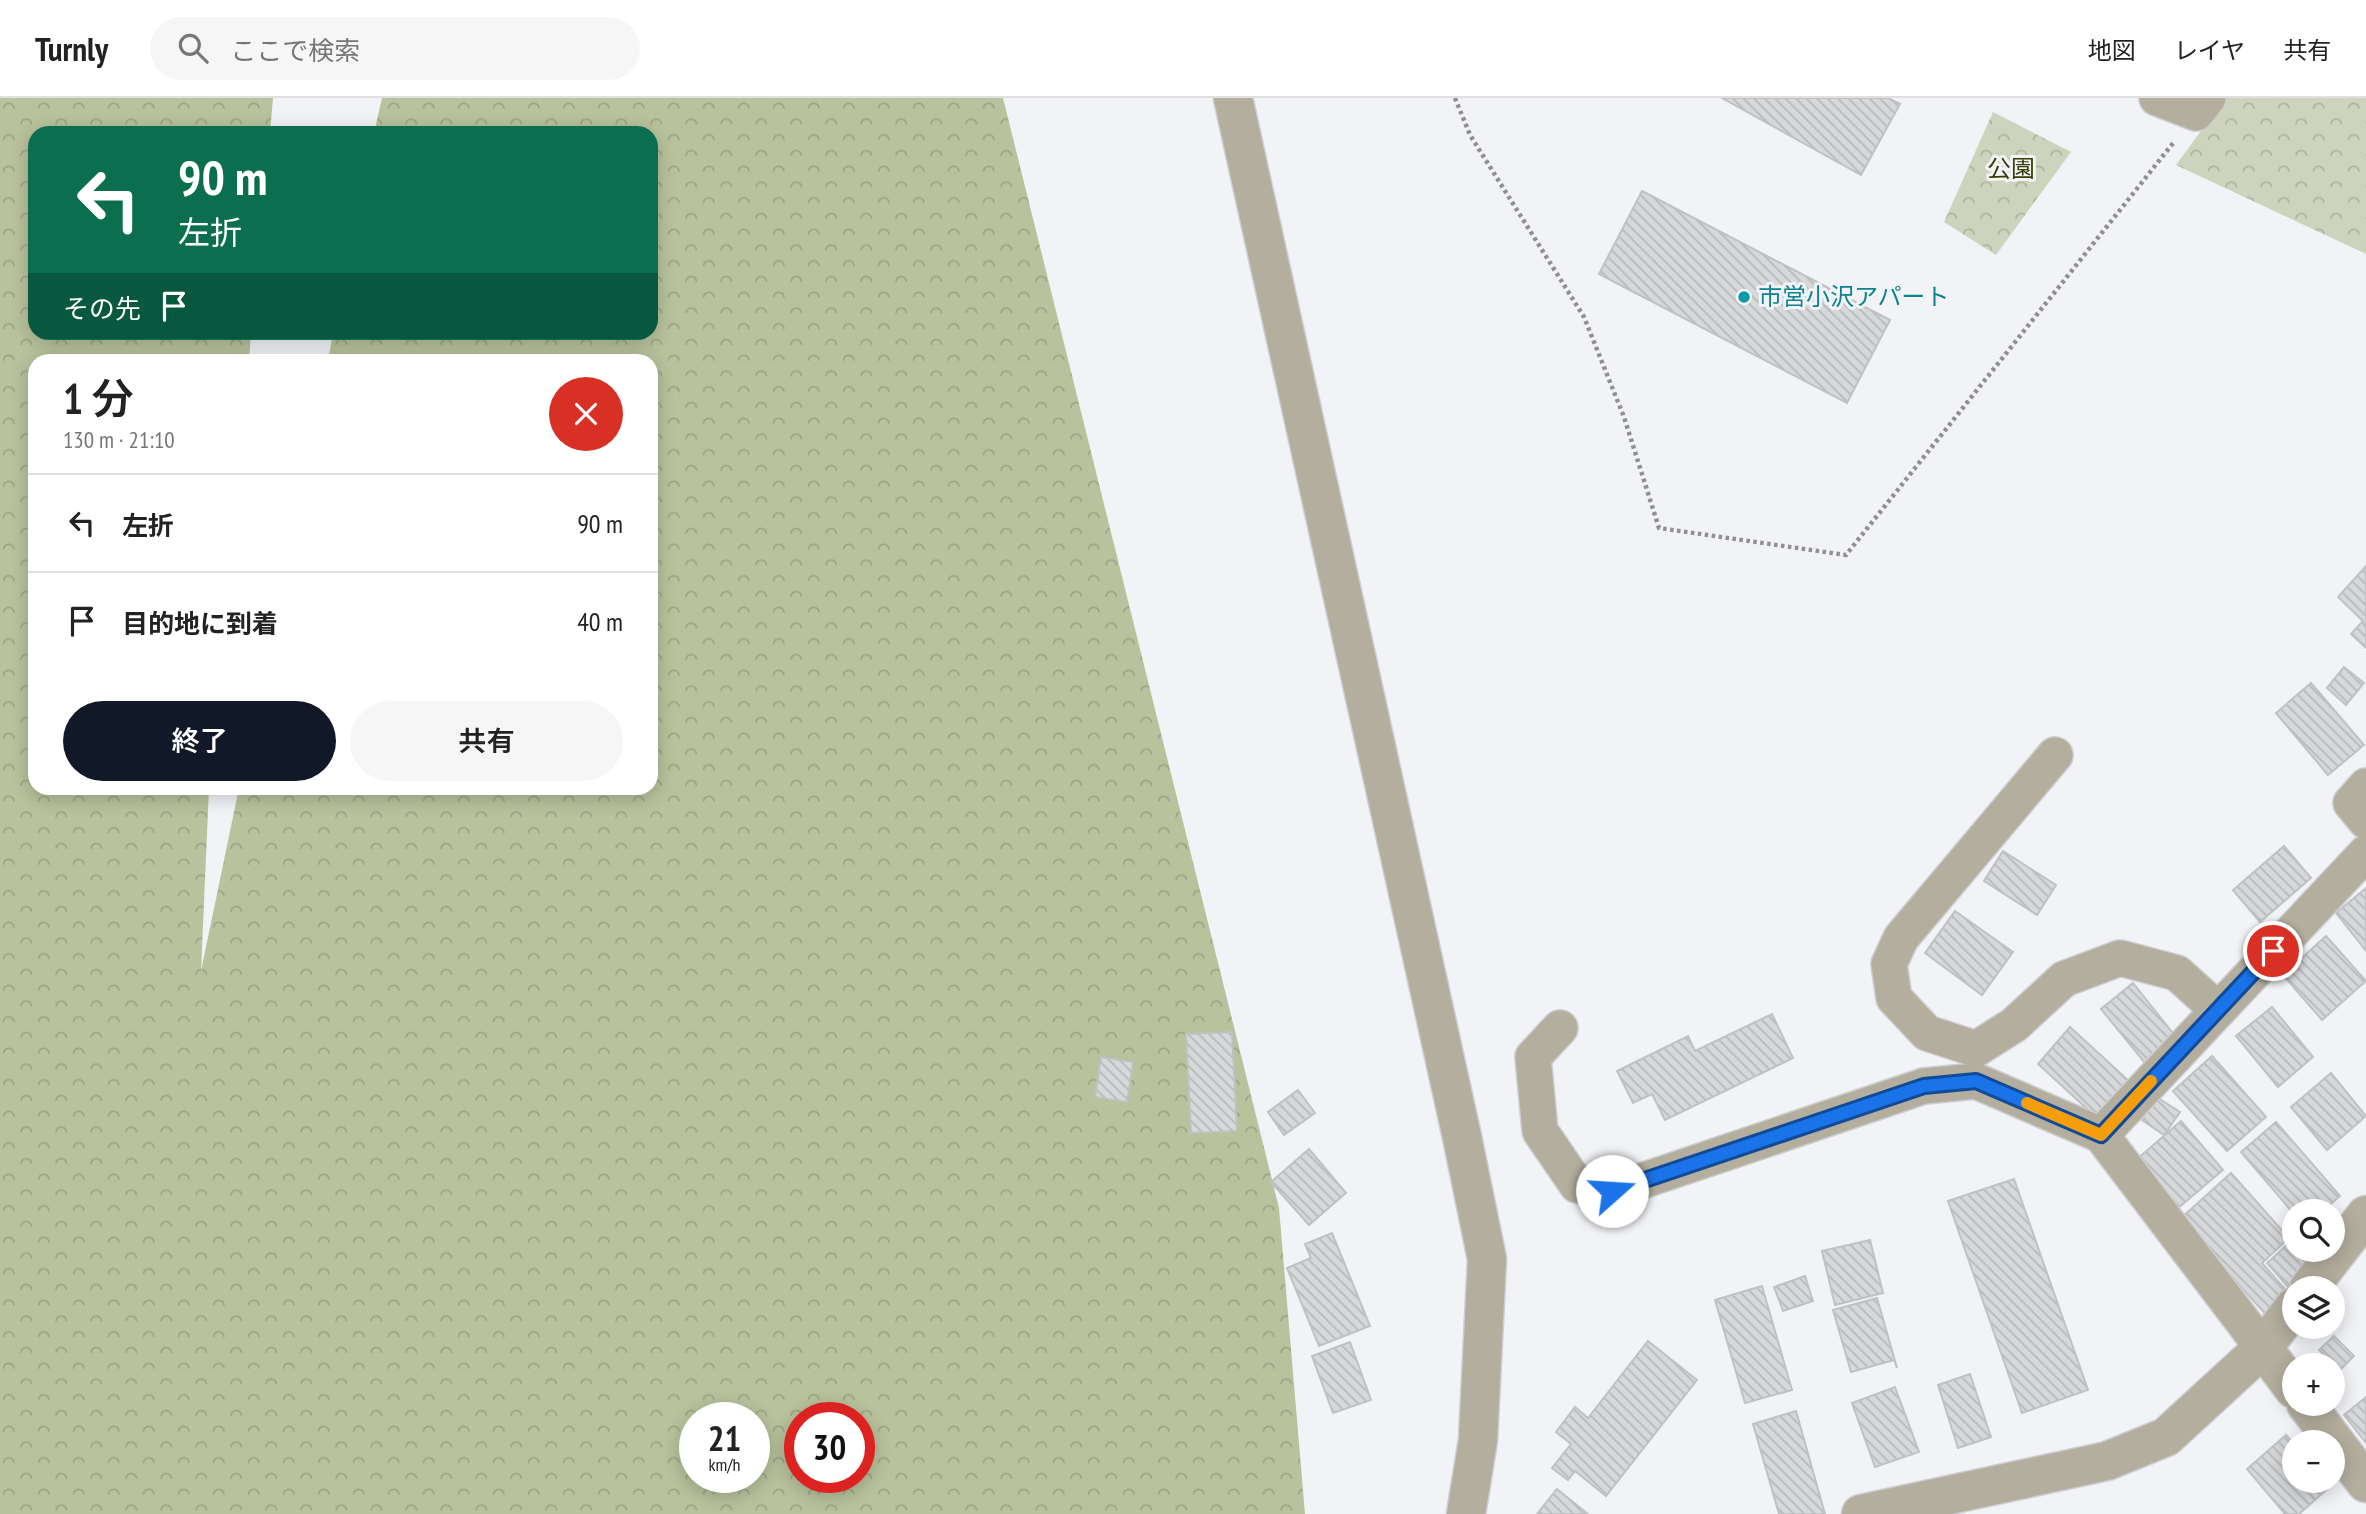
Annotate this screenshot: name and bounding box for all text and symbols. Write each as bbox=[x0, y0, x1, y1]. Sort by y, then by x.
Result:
search box bbox=[150, 17, 640, 80]
text: Turnly bbox=[35, 27, 108, 70]
icon: search bbox=[174, 29, 212, 67]
text: ここで検索 bbox=[230, 34, 360, 67]
text: 地図 bbox=[2088, 35, 2136, 66]
text: レイヤ bbox=[2174, 35, 2245, 66]
text: 共有 bbox=[2283, 35, 2331, 66]
text: 90 m bbox=[178, 145, 267, 209]
park label: 公園 bbox=[1987, 153, 2035, 184]
icon: left bbox=[63, 154, 154, 245]
text: 左折 bbox=[178, 211, 242, 253]
place label: 市営小沢アパート bbox=[1758, 281, 1950, 312]
icon: arrive bbox=[155, 287, 193, 325]
marker: 市営小沢アパート bbox=[1736, 289, 1752, 305]
text: その先 bbox=[63, 292, 141, 325]
text: 1 分 bbox=[63, 371, 134, 426]
button: close bbox=[549, 377, 623, 451]
text: 130 m · 21:10 bbox=[63, 425, 175, 454]
icon: left bbox=[63, 504, 101, 542]
text: 90 m bbox=[577, 507, 623, 540]
text: 左折 bbox=[122, 509, 174, 542]
icon: arrive bbox=[63, 602, 101, 640]
text: 40 m bbox=[577, 605, 623, 638]
text: 目的地に到着 bbox=[122, 607, 278, 640]
button: 終了 bbox=[63, 701, 336, 781]
button: 共有 bbox=[350, 701, 623, 781]
pin bbox=[2243, 921, 2303, 981]
icon: arrive bbox=[2254, 932, 2292, 970]
position arrow bbox=[1575, 1154, 1649, 1228]
map controls bbox=[2282, 1199, 2345, 1493]
button: search bbox=[2282, 1199, 2345, 1262]
button: layers bbox=[2282, 1276, 2345, 1339]
button: + bbox=[2282, 1353, 2345, 1416]
speed limit sign: 30 bbox=[784, 1402, 875, 1493]
text: 21 bbox=[708, 1415, 741, 1461]
button: − bbox=[2282, 1430, 2345, 1493]
text: km/h bbox=[709, 1453, 740, 1476]

